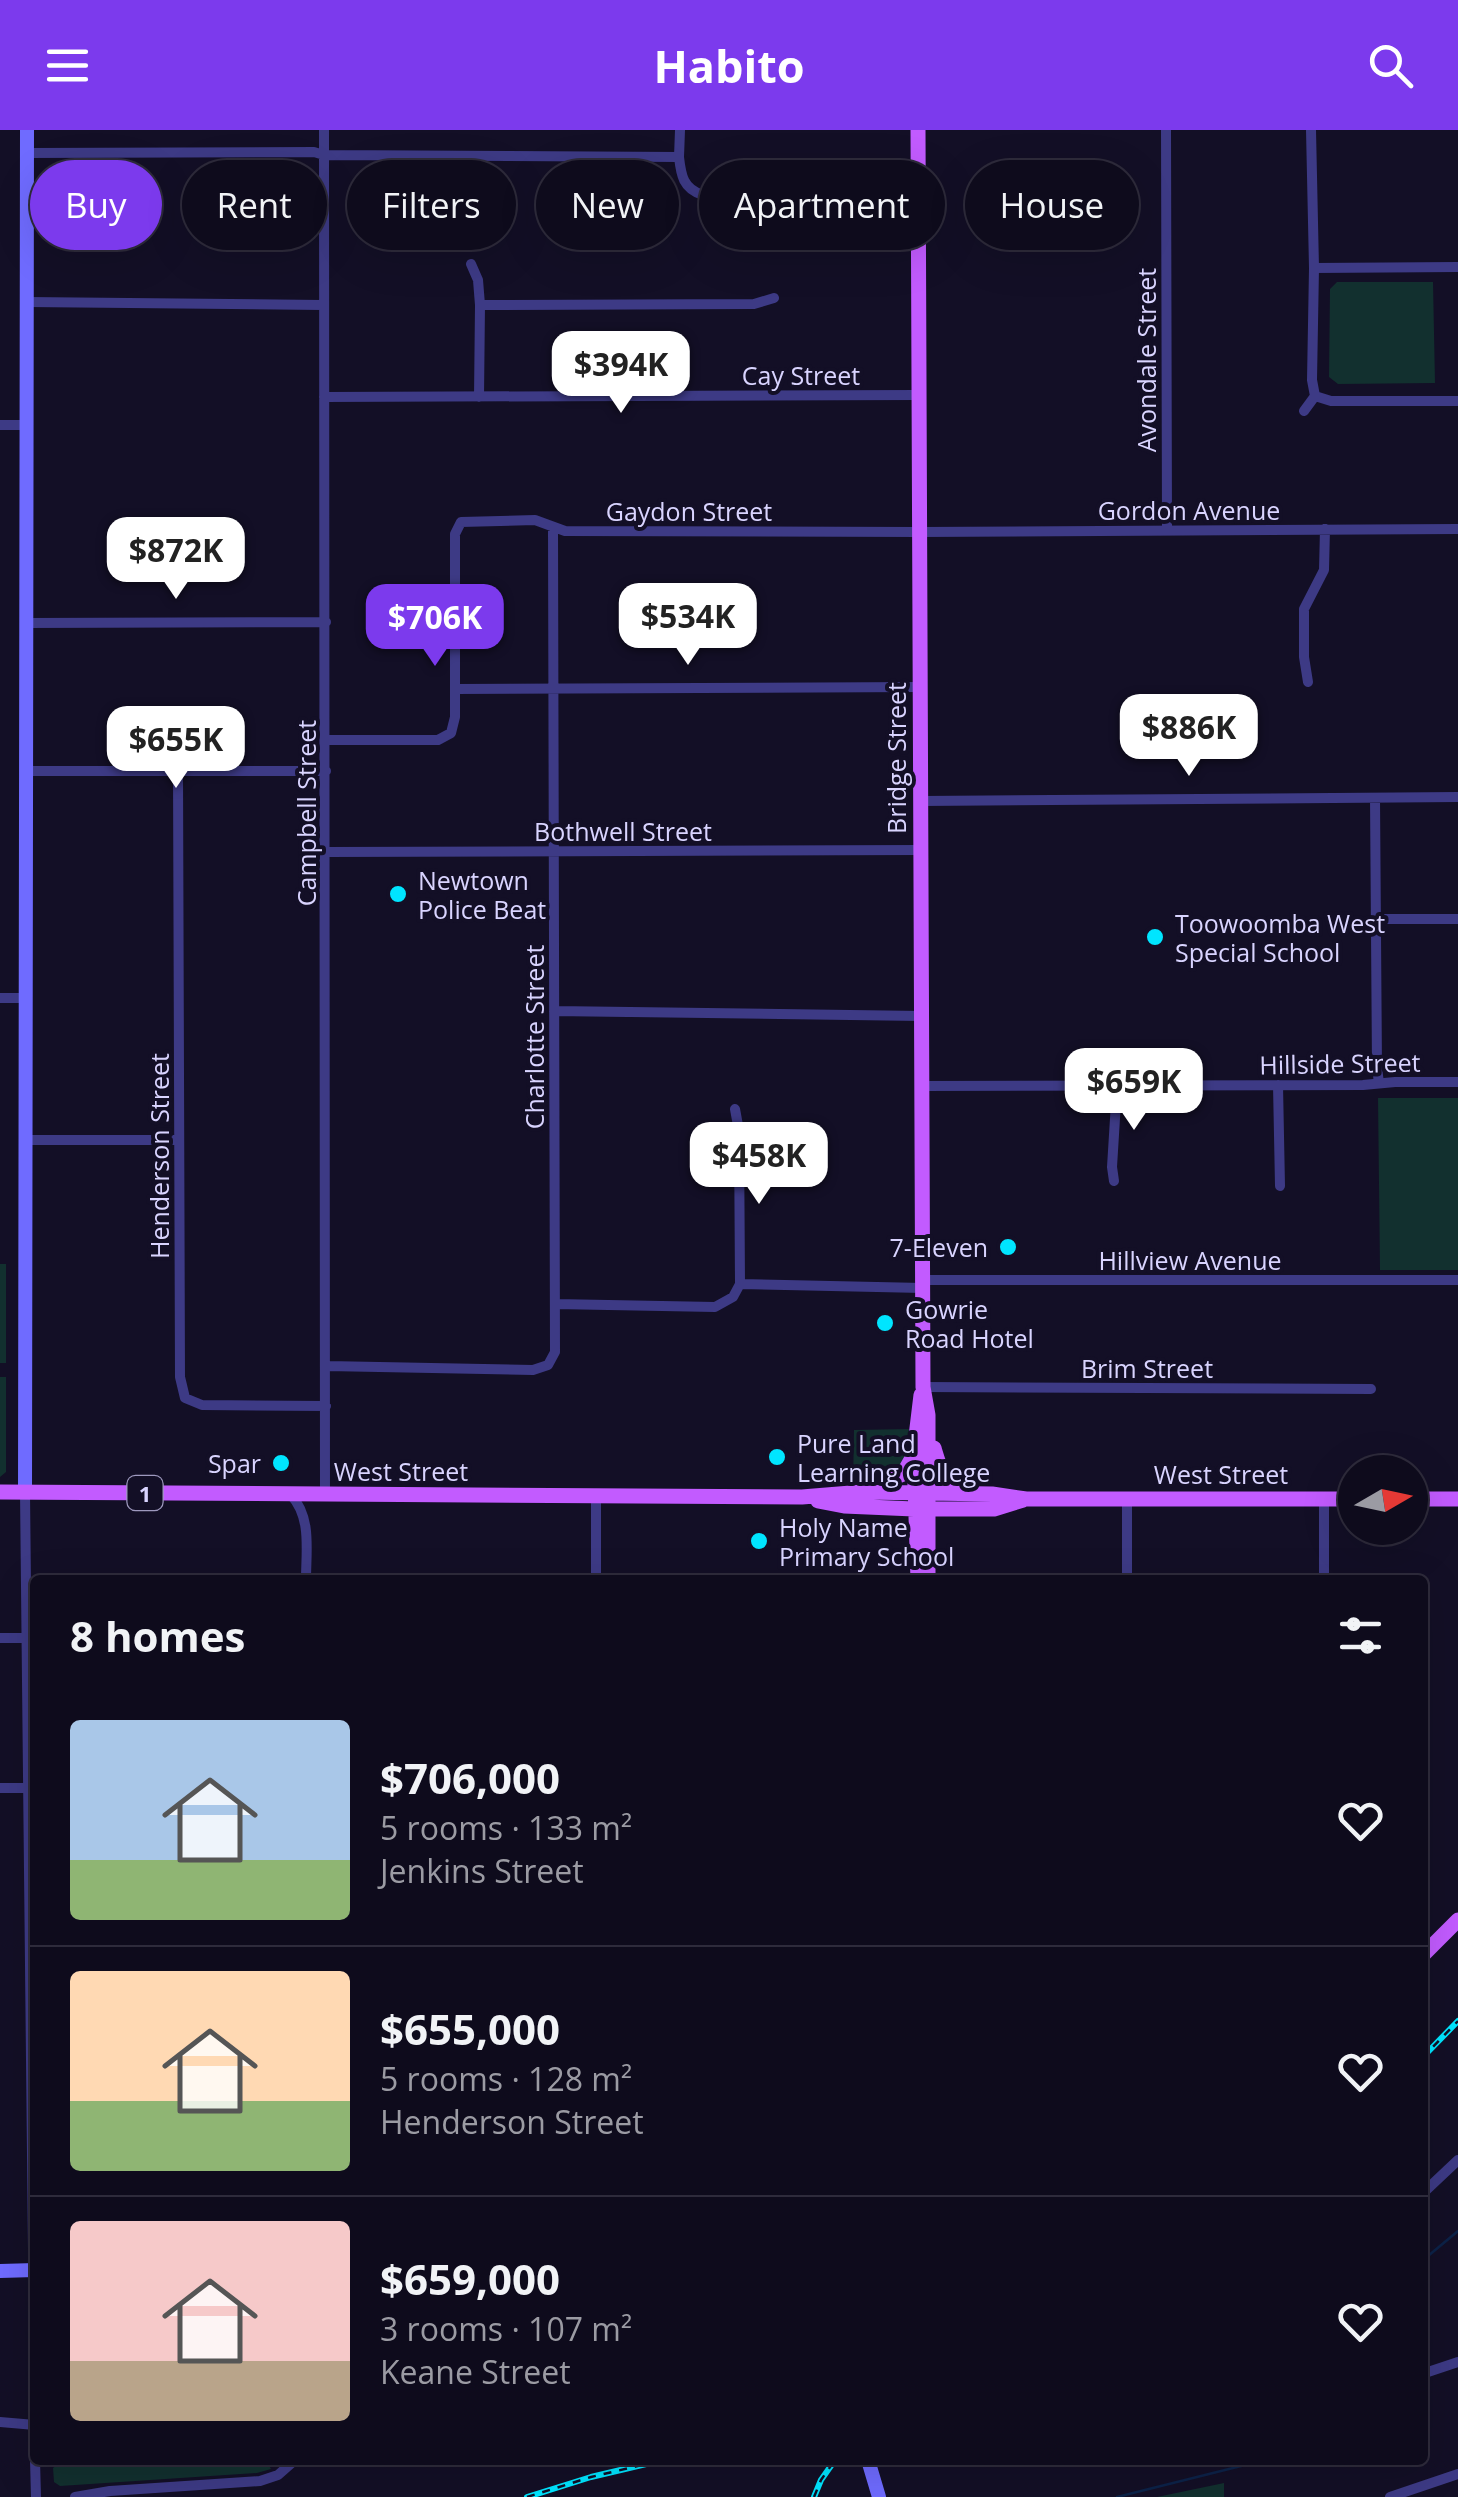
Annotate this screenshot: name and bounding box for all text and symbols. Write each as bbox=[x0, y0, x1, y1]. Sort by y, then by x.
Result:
text: Habito bbox=[653, 35, 805, 96]
icon: menu bbox=[40, 38, 95, 93]
icon: search bbox=[1363, 38, 1418, 93]
chip: Buy bbox=[30, 160, 162, 250]
chip: Rent bbox=[182, 160, 327, 250]
chip: Filters bbox=[347, 160, 516, 250]
chip: New bbox=[536, 160, 679, 250]
chip: Apartment bbox=[699, 160, 945, 250]
chip: House bbox=[965, 160, 1139, 250]
street label: Avondale Street bbox=[1129, 268, 1163, 452]
pin: $394K bbox=[551, 331, 691, 416]
text: $394K bbox=[574, 342, 668, 385]
street label: Cay Street bbox=[742, 358, 860, 392]
street label: Gordon Avenue bbox=[1098, 493, 1280, 527]
street label: Gaydon Street bbox=[606, 494, 772, 528]
pin: $872K bbox=[106, 517, 246, 602]
text: $872K bbox=[129, 528, 223, 571]
pin: $534K bbox=[618, 583, 758, 668]
pin: $706K bbox=[365, 584, 505, 669]
text: $534K bbox=[641, 594, 735, 637]
text: $706K bbox=[388, 595, 482, 638]
street label: Bridge Street bbox=[879, 682, 913, 834]
pin: $886K bbox=[1119, 694, 1259, 779]
text: $886K bbox=[1142, 705, 1236, 748]
pin: $655K bbox=[106, 706, 246, 791]
text: $655K bbox=[129, 717, 223, 760]
street label: Campbell Street bbox=[289, 720, 323, 906]
street label: Bothwell Street bbox=[534, 814, 712, 848]
place label: Newtown Police Beat bbox=[418, 863, 546, 926]
marker: Newtown Police Beat bbox=[387, 883, 409, 905]
place label: Toowoomba West Special School bbox=[1175, 906, 1385, 969]
marker: Toowoomba West Special School bbox=[1144, 926, 1166, 948]
street label: Charlotte Street bbox=[517, 945, 551, 1129]
street label: Hillside Street bbox=[1259, 1045, 1421, 1081]
pin: $659K bbox=[1064, 1048, 1204, 1133]
street label: Henderson Street bbox=[142, 1053, 176, 1259]
text: $659K bbox=[1087, 1059, 1181, 1102]
pin: $458K bbox=[689, 1122, 829, 1207]
text: $458K bbox=[712, 1133, 806, 1176]
place label: 7-Eleven bbox=[890, 1230, 988, 1264]
marker: 7-Eleven bbox=[997, 1236, 1019, 1258]
street label: Hillview Avenue bbox=[1098, 1243, 1282, 1277]
place label: Gowrie Road Hotel bbox=[905, 1292, 1034, 1355]
marker: Gowrie Road Hotel bbox=[874, 1312, 896, 1334]
street label: Brim Street bbox=[1081, 1351, 1213, 1385]
place label: Pure Land Learning College bbox=[797, 1426, 990, 1489]
place label: Spar bbox=[208, 1446, 261, 1480]
marker: Pure Land Learning College bbox=[766, 1446, 788, 1468]
marker: Spar bbox=[270, 1452, 292, 1474]
street label: West Street bbox=[334, 1454, 468, 1488]
north arrow bbox=[1338, 1455, 1428, 1545]
map controls bbox=[1338, 1455, 1428, 1545]
street label: West Street bbox=[1154, 1457, 1288, 1491]
road number: 1 bbox=[128, 1476, 162, 1510]
place label: Holy Name Primary School bbox=[779, 1510, 954, 1573]
marker: Holy Name Primary School bbox=[748, 1530, 770, 1552]
text: 8 homes bbox=[70, 1607, 245, 1664]
icon: filters bbox=[1333, 1608, 1388, 1663]
text: $706,000 bbox=[380, 1749, 560, 1806]
icon: home bbox=[150, 1760, 270, 1880]
icon: heart bbox=[1333, 1793, 1388, 1848]
text: 5 rooms · 133 m² bbox=[380, 1806, 632, 1849]
text: Jenkins Street bbox=[380, 1849, 584, 1892]
text: $655,000 bbox=[380, 2000, 560, 2057]
icon: home bbox=[150, 2011, 270, 2131]
icon: heart bbox=[1333, 2044, 1388, 2099]
text: 5 rooms · 128 m² bbox=[380, 2057, 632, 2100]
text: Henderson Street bbox=[380, 2100, 644, 2143]
text: $659,000 bbox=[380, 2250, 560, 2307]
icon: home bbox=[150, 2261, 270, 2381]
icon: heart bbox=[1333, 2294, 1388, 2349]
text: 3 rooms · 107 m² bbox=[380, 2307, 632, 2350]
text: Keane Street bbox=[380, 2350, 571, 2393]

